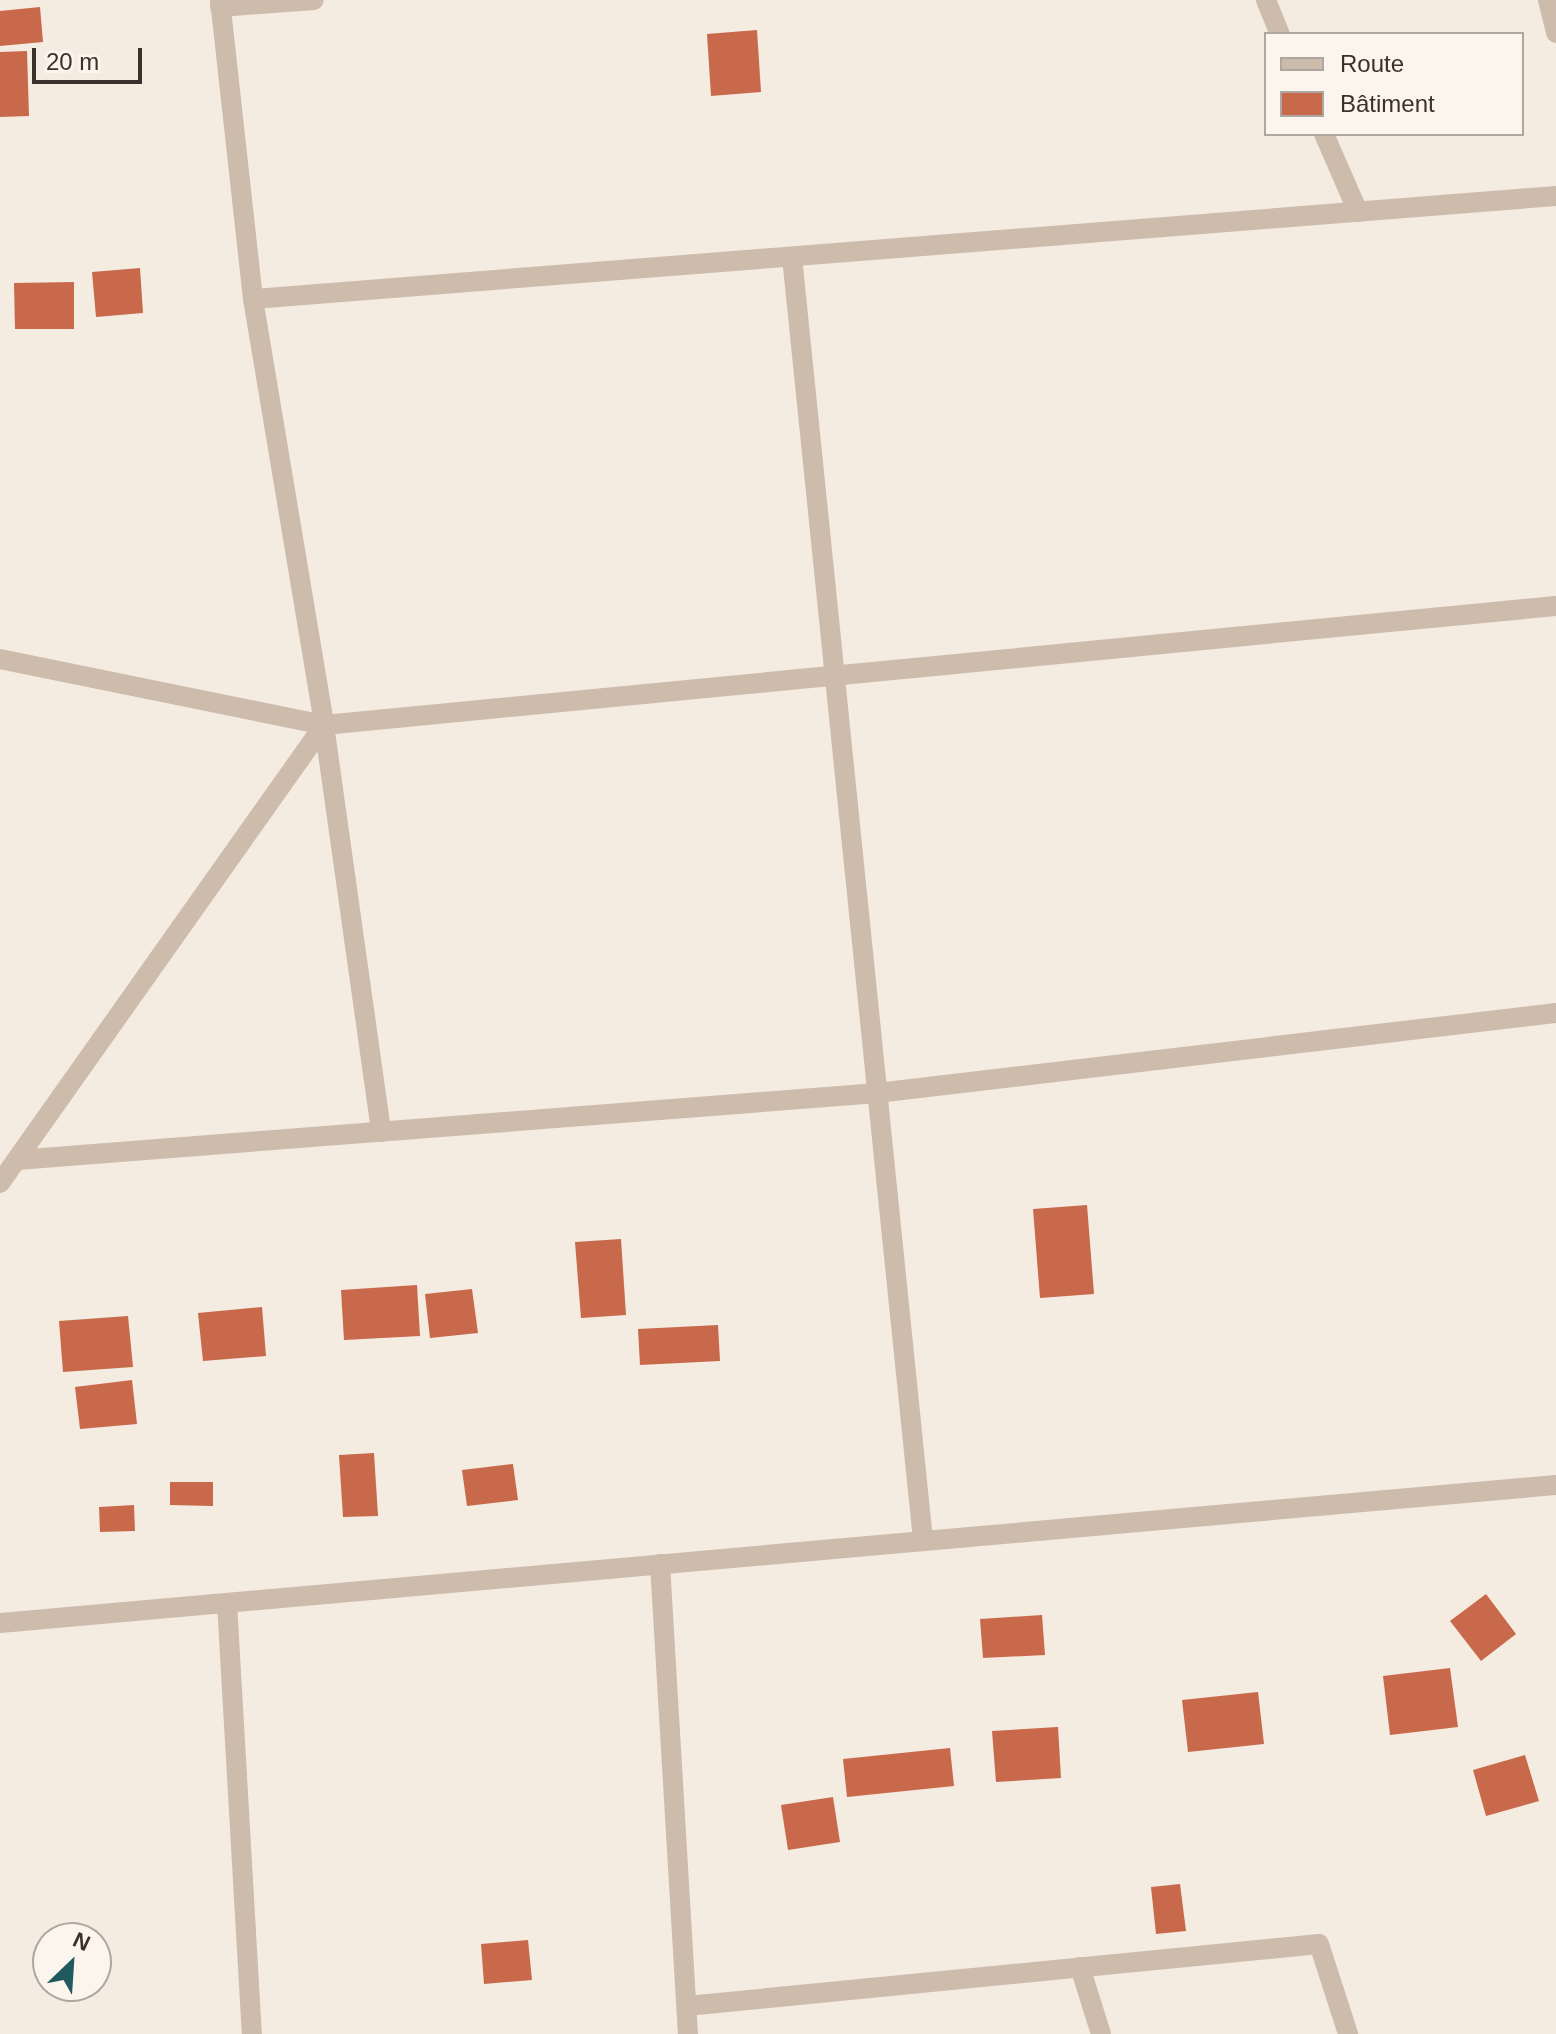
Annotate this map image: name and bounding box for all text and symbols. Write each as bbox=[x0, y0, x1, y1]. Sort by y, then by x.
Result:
scale bar bbox=[36, 32, 146, 82]
legend bbox=[1264, 32, 1524, 136]
text: 20 m bbox=[46, 48, 99, 75]
text: Route bbox=[1340, 50, 1404, 77]
text: Bâtiment bbox=[1340, 90, 1435, 117]
north arrow bbox=[32, 1922, 112, 2002]
text: N bbox=[69, 1927, 94, 1956]

